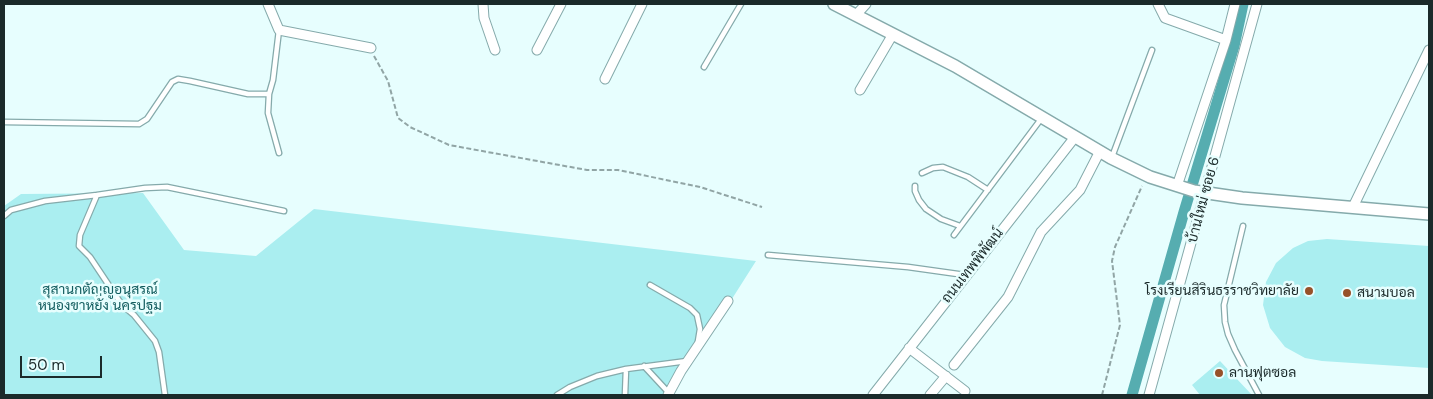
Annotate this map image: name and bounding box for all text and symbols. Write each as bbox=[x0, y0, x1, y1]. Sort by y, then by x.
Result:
street label: บ้านใหม่ ซอย 6 bbox=[1184, 155, 1224, 245]
street label: ถนนเทพพิพัฒน์ bbox=[939, 225, 1007, 307]
park label: สุสานกตัญญูอนุสรณ์ หนองขาหยั่ง นครปฐม bbox=[38, 282, 162, 314]
place label: โรงเรียนสิรินธรราชวิทยาลัย bbox=[1145, 283, 1299, 299]
marker: โรงเรียนสิรินธรราชวิทยาลัย bbox=[1303, 285, 1315, 297]
place label: สนามบอล bbox=[1357, 285, 1415, 301]
marker: สนามบอล bbox=[1341, 287, 1353, 299]
scale bar bbox=[22, 346, 105, 378]
text: 50 m bbox=[28, 355, 65, 375]
place label: ลานฟุตซอล bbox=[1229, 365, 1296, 381]
marker: ลานฟุตซอล bbox=[1213, 367, 1225, 379]

